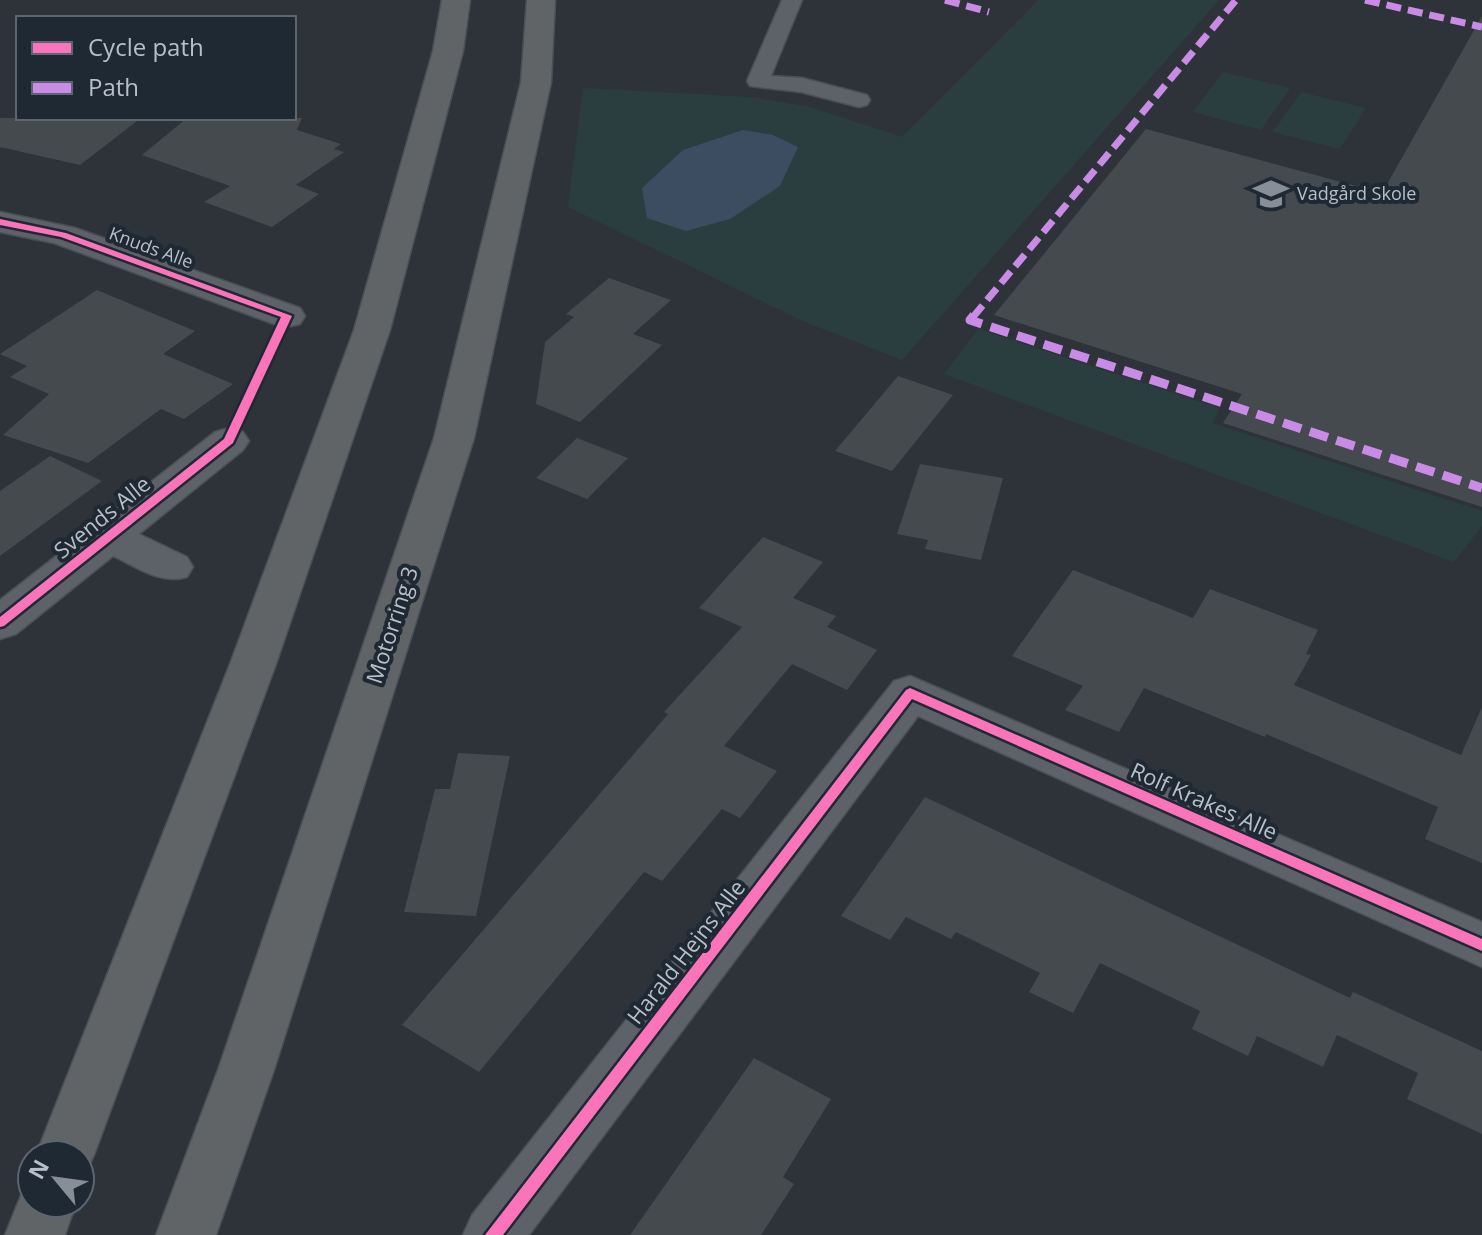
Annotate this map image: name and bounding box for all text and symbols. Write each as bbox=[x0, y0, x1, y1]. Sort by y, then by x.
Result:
legend bbox=[16, 16, 296, 120]
text: Cycle path bbox=[88, 30, 204, 63]
text: Path bbox=[88, 70, 139, 103]
school or university icon: Vadgård Skole bbox=[1252, 175, 1290, 213]
place label: Vadgård Skole bbox=[1297, 181, 1416, 205]
street label: Knuds Alle bbox=[106, 221, 197, 273]
street label: Svends Alle bbox=[47, 468, 156, 564]
street label: Motorring 3 bbox=[358, 562, 424, 687]
street label: Rolf Krakes Alle bbox=[1126, 754, 1283, 846]
street label: Harald Hejns Alle bbox=[619, 873, 751, 1030]
north arrow bbox=[16, 1139, 96, 1219]
text: N bbox=[20, 1154, 55, 1184]

